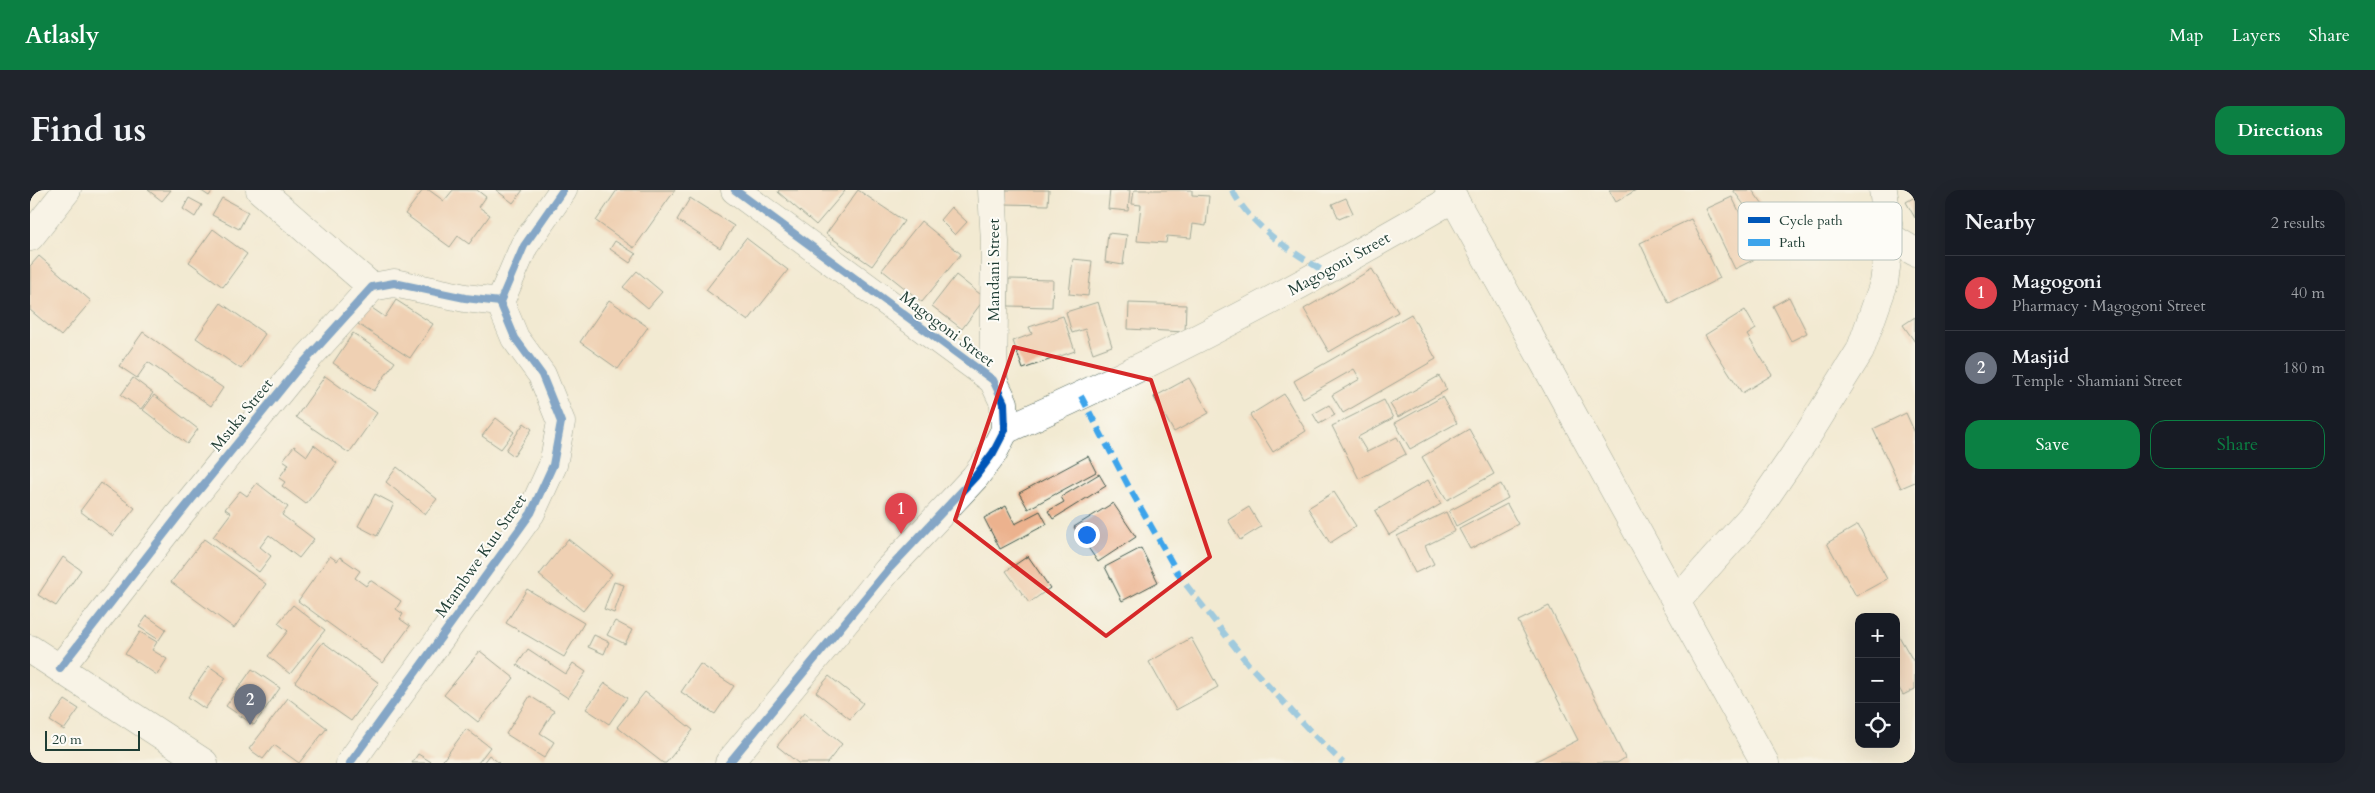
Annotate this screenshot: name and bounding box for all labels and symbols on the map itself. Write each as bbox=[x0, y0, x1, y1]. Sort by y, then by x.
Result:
legend bbox=[1738, 202, 1902, 260]
text: Cycle path bbox=[1779, 211, 1843, 230]
street label: Mandani Street bbox=[983, 219, 1005, 321]
street label: Magogoni Street bbox=[1284, 227, 1394, 301]
text: Path bbox=[1779, 233, 1806, 252]
street label: Magogoni Street bbox=[895, 286, 999, 372]
street label: Msuka Street bbox=[206, 374, 278, 456]
street label: Mtambwe Kuu Street bbox=[430, 490, 532, 622]
pin: 1 bbox=[885, 493, 917, 534]
your location bbox=[1074, 522, 1100, 548]
pin: 2 bbox=[234, 684, 266, 725]
scale bar bbox=[45, 728, 140, 751]

